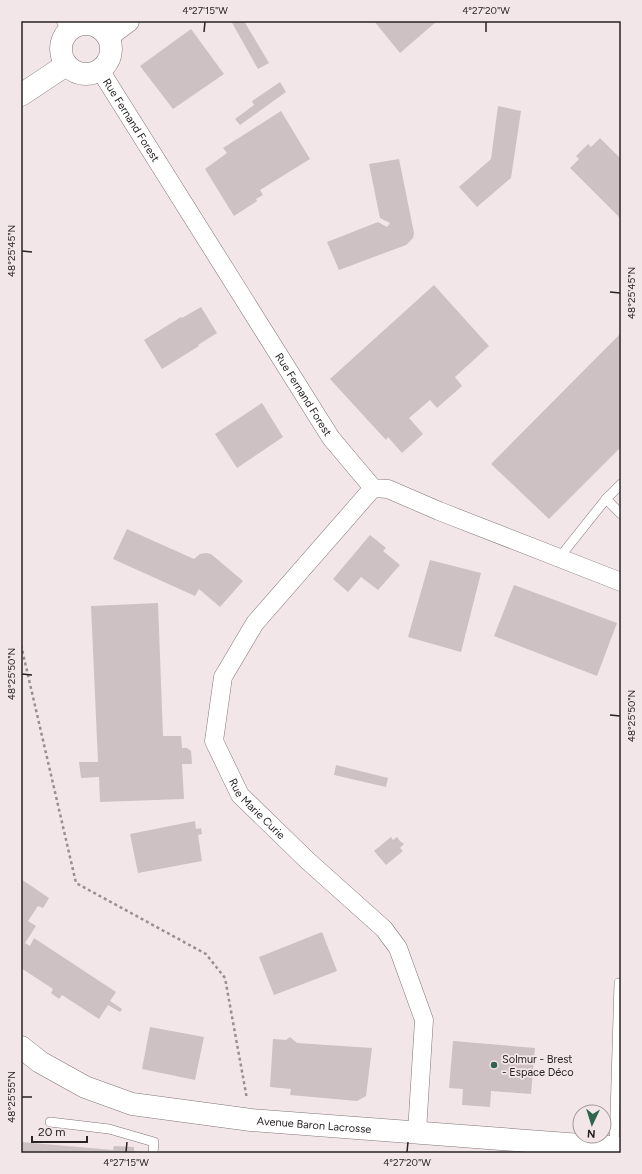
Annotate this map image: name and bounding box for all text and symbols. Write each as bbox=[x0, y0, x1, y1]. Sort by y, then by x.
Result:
text: 4°27'15"W bbox=[182, 4, 228, 17]
text: 4°27'20"W bbox=[462, 4, 510, 17]
street label: Rue Fernand Forest bbox=[100, 76, 162, 164]
text: 48°25'45"N bbox=[5, 225, 18, 277]
text: 48°25'45"N bbox=[625, 267, 638, 319]
street label: Rue Fernand Forest bbox=[273, 350, 335, 438]
text: 48°25'50"N bbox=[5, 648, 18, 700]
text: 48°25'50"N bbox=[625, 690, 638, 742]
street label: Rue Marie Curie bbox=[226, 776, 288, 842]
place label: Solmur - Brest - Espace Déco bbox=[502, 1053, 574, 1079]
marker: Solmur - Brest - Espace Déco bbox=[489, 1060, 499, 1070]
text: 48°25'55"N bbox=[5, 1071, 18, 1123]
north arrow bbox=[572, 1104, 612, 1144]
street label: Avenue Baron Lacrosse bbox=[256, 1114, 372, 1136]
scale bar bbox=[32, 1118, 87, 1144]
text: 20 m bbox=[38, 1125, 66, 1139]
text: N bbox=[587, 1127, 596, 1140]
text: 4°27'15"W bbox=[103, 1156, 149, 1169]
text: 4°27'20"W bbox=[383, 1156, 431, 1169]

